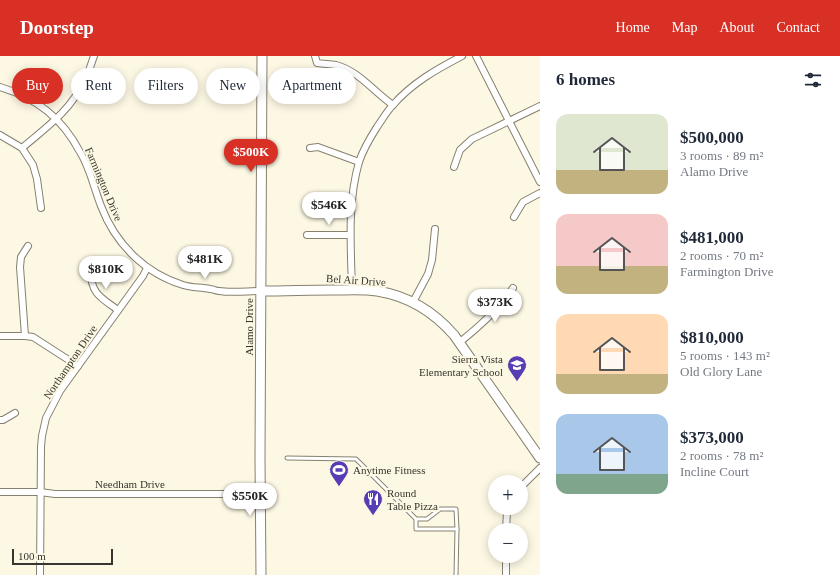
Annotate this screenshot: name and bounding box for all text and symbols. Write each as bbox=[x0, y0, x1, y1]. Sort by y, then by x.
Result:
text: Doorstep bbox=[20, 17, 94, 38]
text: Home bbox=[616, 20, 650, 35]
text: Map bbox=[672, 20, 697, 35]
text: About bbox=[719, 20, 754, 35]
text: Contact bbox=[776, 20, 820, 35]
chip: Buy bbox=[12, 68, 63, 104]
chip: Rent bbox=[71, 68, 126, 104]
chip: Filters bbox=[134, 68, 198, 104]
chip: New bbox=[206, 68, 260, 104]
chip: Apartment bbox=[268, 68, 356, 104]
icon: filters bbox=[802, 69, 824, 91]
text: 6 homes bbox=[556, 70, 615, 89]
text: $500,000 bbox=[680, 128, 744, 147]
icon: home bbox=[588, 130, 636, 178]
pin: $500K bbox=[223, 139, 279, 173]
text: $500K bbox=[233, 144, 269, 159]
street label: Farmington Drive bbox=[83, 145, 125, 223]
text: 3 rooms · 89 m² bbox=[680, 148, 763, 163]
text: Alamo Drive bbox=[680, 164, 748, 179]
pin: $546K bbox=[301, 192, 357, 226]
text: $546K bbox=[311, 197, 347, 212]
text: $481,000 bbox=[680, 228, 744, 247]
icon: home bbox=[588, 230, 636, 278]
pin: $481K bbox=[177, 246, 233, 280]
text: 2 rooms · 70 m² bbox=[680, 248, 763, 263]
text: $481K bbox=[187, 251, 223, 266]
pin: $810K bbox=[78, 256, 134, 290]
text: $810K bbox=[88, 261, 124, 276]
text: Farmington Drive bbox=[680, 264, 774, 279]
street label: Bel Air Drive bbox=[326, 272, 386, 288]
pin: $373K bbox=[467, 289, 523, 323]
text: $373K bbox=[477, 294, 513, 309]
street label: Alamo Drive bbox=[243, 298, 255, 356]
street label: Northampton Drive bbox=[41, 323, 99, 401]
text: $810,000 bbox=[680, 328, 744, 347]
icon: home bbox=[588, 330, 636, 378]
text: 5 rooms · 143 m² bbox=[680, 348, 770, 363]
place label: Sierra Vista Elementary School bbox=[419, 353, 503, 378]
school or university icon: Sierra Vista Elementary School bbox=[506, 354, 528, 382]
text: Old Glory Lane bbox=[680, 364, 762, 379]
text: $373,000 bbox=[680, 428, 744, 447]
icon: home bbox=[588, 430, 636, 478]
text: 2 rooms · 78 m² bbox=[680, 448, 763, 463]
sports icon: Anytime Fitness bbox=[328, 459, 350, 487]
place label: Anytime Fitness bbox=[353, 464, 425, 476]
text: Incline Court bbox=[680, 464, 749, 479]
map controls bbox=[488, 475, 528, 563]
button: + bbox=[488, 475, 528, 515]
street label: Needham Drive bbox=[95, 478, 165, 490]
pin: $550K bbox=[222, 483, 278, 517]
place label: Round Table Pizza bbox=[387, 487, 438, 512]
text: $550K bbox=[232, 488, 268, 503]
restaurant icon: Round Table Pizza bbox=[362, 488, 384, 516]
button: − bbox=[488, 523, 528, 563]
scale bar bbox=[12, 547, 113, 566]
text: 100 m bbox=[18, 550, 46, 562]

